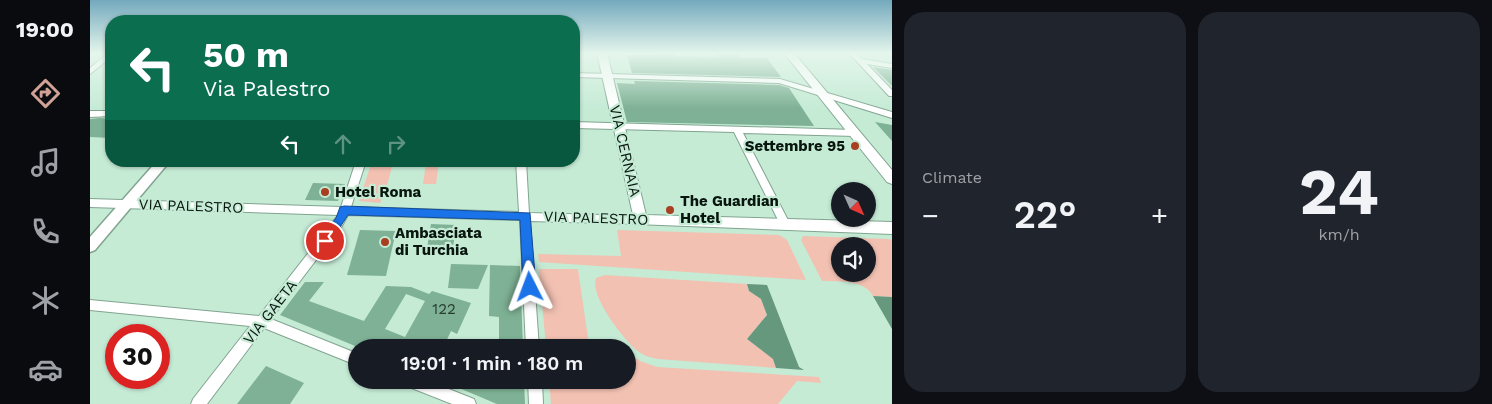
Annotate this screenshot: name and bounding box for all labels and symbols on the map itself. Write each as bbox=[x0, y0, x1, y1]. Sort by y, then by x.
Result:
street label: VIA CERNAIA bbox=[606, 103, 644, 199]
place label: Settembre 95 bbox=[745, 137, 845, 155]
marker: Settembre 95 bbox=[849, 140, 861, 152]
north arrow bbox=[831, 182, 876, 228]
place label: Hotel Roma bbox=[335, 183, 422, 201]
marker: Hotel Roma bbox=[319, 186, 331, 198]
place label: The Guardian Hotel bbox=[680, 192, 779, 227]
street label: VIA PALESTRO bbox=[138, 195, 244, 217]
marker: The Guardian Hotel bbox=[664, 204, 676, 216]
street label: VIA PALESTRO bbox=[543, 207, 649, 229]
pin bbox=[304, 220, 346, 262]
place label: Ambasciata di Turchia bbox=[395, 224, 482, 259]
marker: Ambasciata di Turchia bbox=[379, 236, 391, 248]
position arrow bbox=[503, 260, 555, 312]
street label: VIA GAETA bbox=[239, 276, 301, 348]
house number: 122 bbox=[432, 300, 456, 318]
speed limit sign: 30 bbox=[105, 324, 170, 389]

